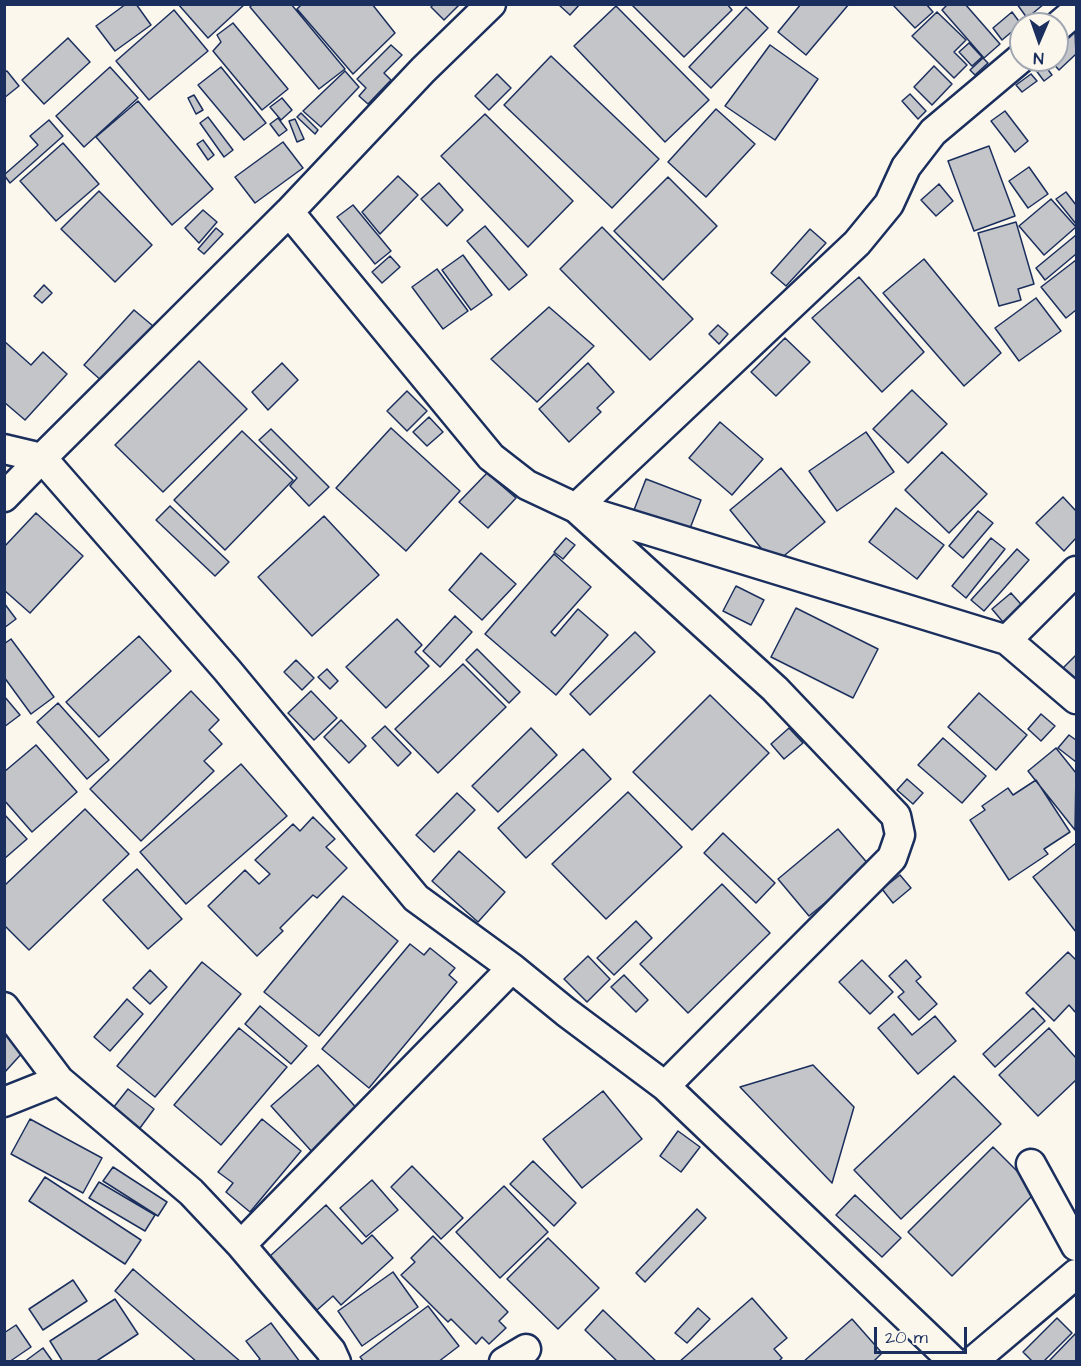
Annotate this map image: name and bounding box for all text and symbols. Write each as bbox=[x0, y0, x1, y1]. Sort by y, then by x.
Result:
north arrow bbox=[1009, 12, 1069, 72]
text: N bbox=[1033, 47, 1044, 69]
scale bar bbox=[877, 1315, 970, 1353]
text: 20 m bbox=[885, 1325, 928, 1350]

